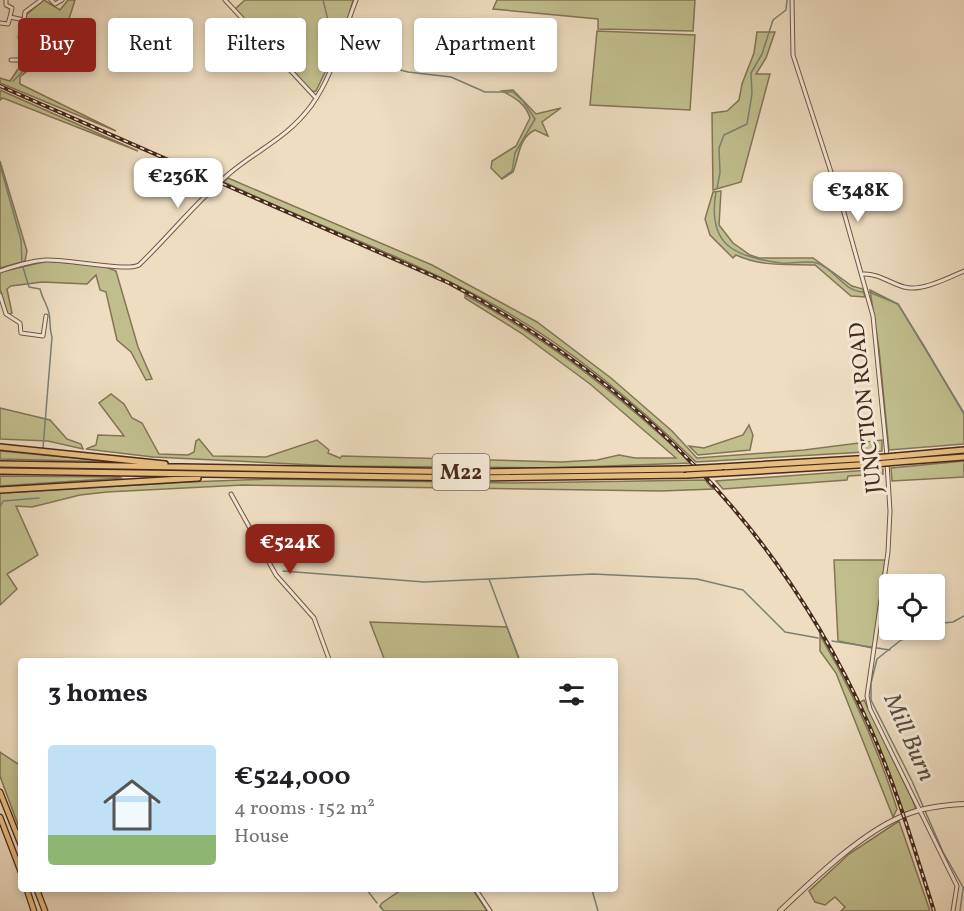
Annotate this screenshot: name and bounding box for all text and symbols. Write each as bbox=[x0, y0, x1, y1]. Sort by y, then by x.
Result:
chip: Buy bbox=[18, 18, 96, 72]
chip: Rent bbox=[108, 18, 193, 72]
chip: Filters bbox=[205, 18, 306, 72]
chip: New bbox=[318, 18, 402, 72]
chip: Apartment bbox=[414, 18, 557, 72]
pin: €236K bbox=[136, 158, 220, 209]
text: €236K bbox=[148, 163, 208, 191]
pin: €348K bbox=[816, 172, 900, 223]
text: €348K bbox=[827, 177, 889, 205]
street label: JUNCTION ROAD bbox=[842, 321, 891, 495]
road number: M22 bbox=[432, 454, 490, 490]
pin: €524K bbox=[248, 524, 332, 575]
text: €524K bbox=[259, 529, 321, 557]
map controls bbox=[879, 574, 945, 640]
button: locate bbox=[879, 574, 945, 640]
text: 3 homes bbox=[48, 676, 148, 712]
icon: filters bbox=[555, 678, 588, 711]
water label: Mill Burn bbox=[873, 688, 943, 787]
text: €524,000 bbox=[234, 759, 351, 795]
icon: home bbox=[96, 769, 168, 841]
text: 4 rooms · 152 m² bbox=[234, 795, 375, 823]
text: House bbox=[234, 823, 289, 851]

